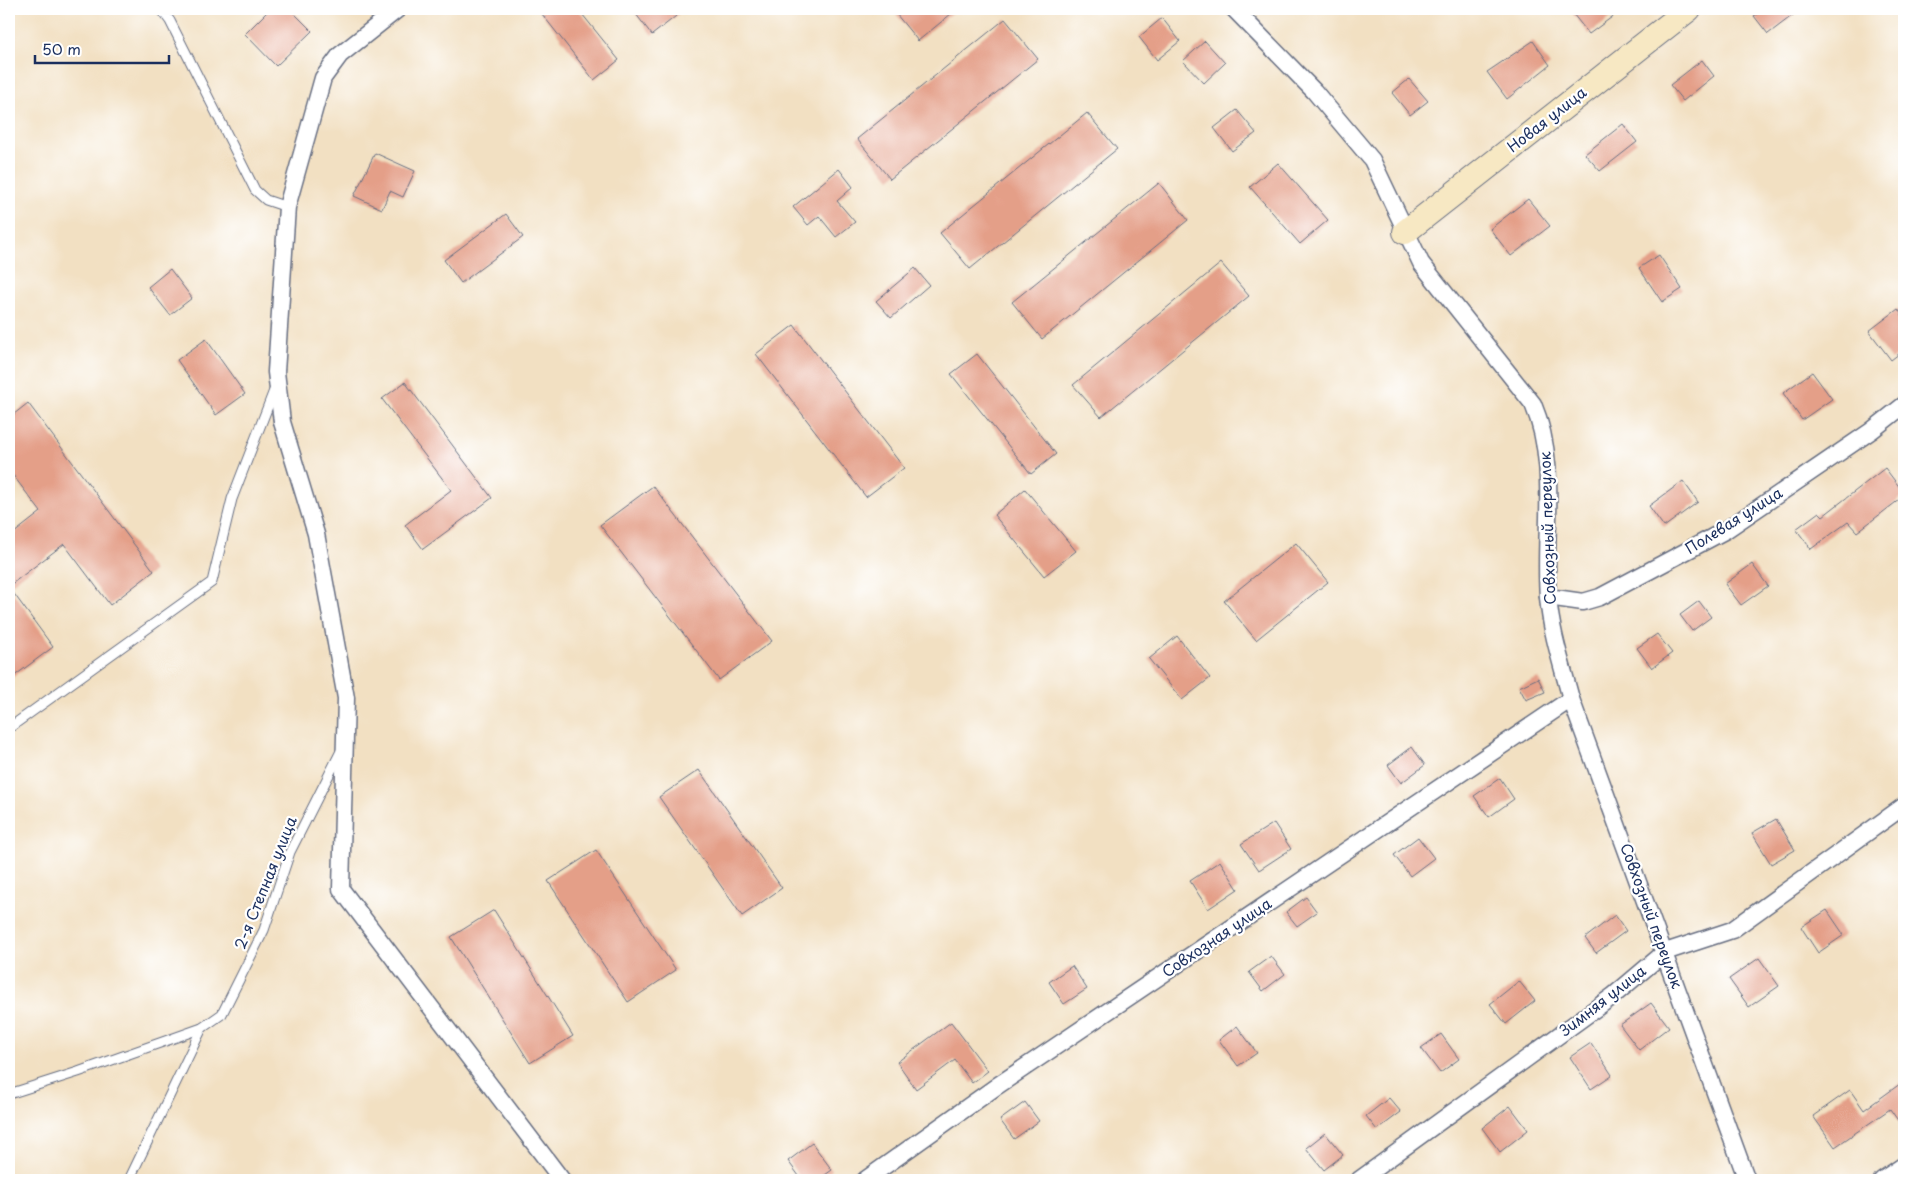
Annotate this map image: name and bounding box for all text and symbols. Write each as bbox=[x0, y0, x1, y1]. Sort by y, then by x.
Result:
scale bar bbox=[35, 32, 169, 64]
text: 50 m bbox=[42, 37, 81, 60]
street label: Новая улица bbox=[1501, 80, 1591, 157]
street label: Совхозный переулок bbox=[1532, 451, 1561, 605]
street label: Полевая улица bbox=[1680, 480, 1787, 559]
street label: 2-я Степная улица bbox=[227, 812, 302, 952]
street label: Совхозный переулок bbox=[1615, 840, 1689, 991]
street label: Совхозная улица bbox=[1157, 891, 1276, 982]
street label: Зимняя улица bbox=[1554, 958, 1651, 1041]

